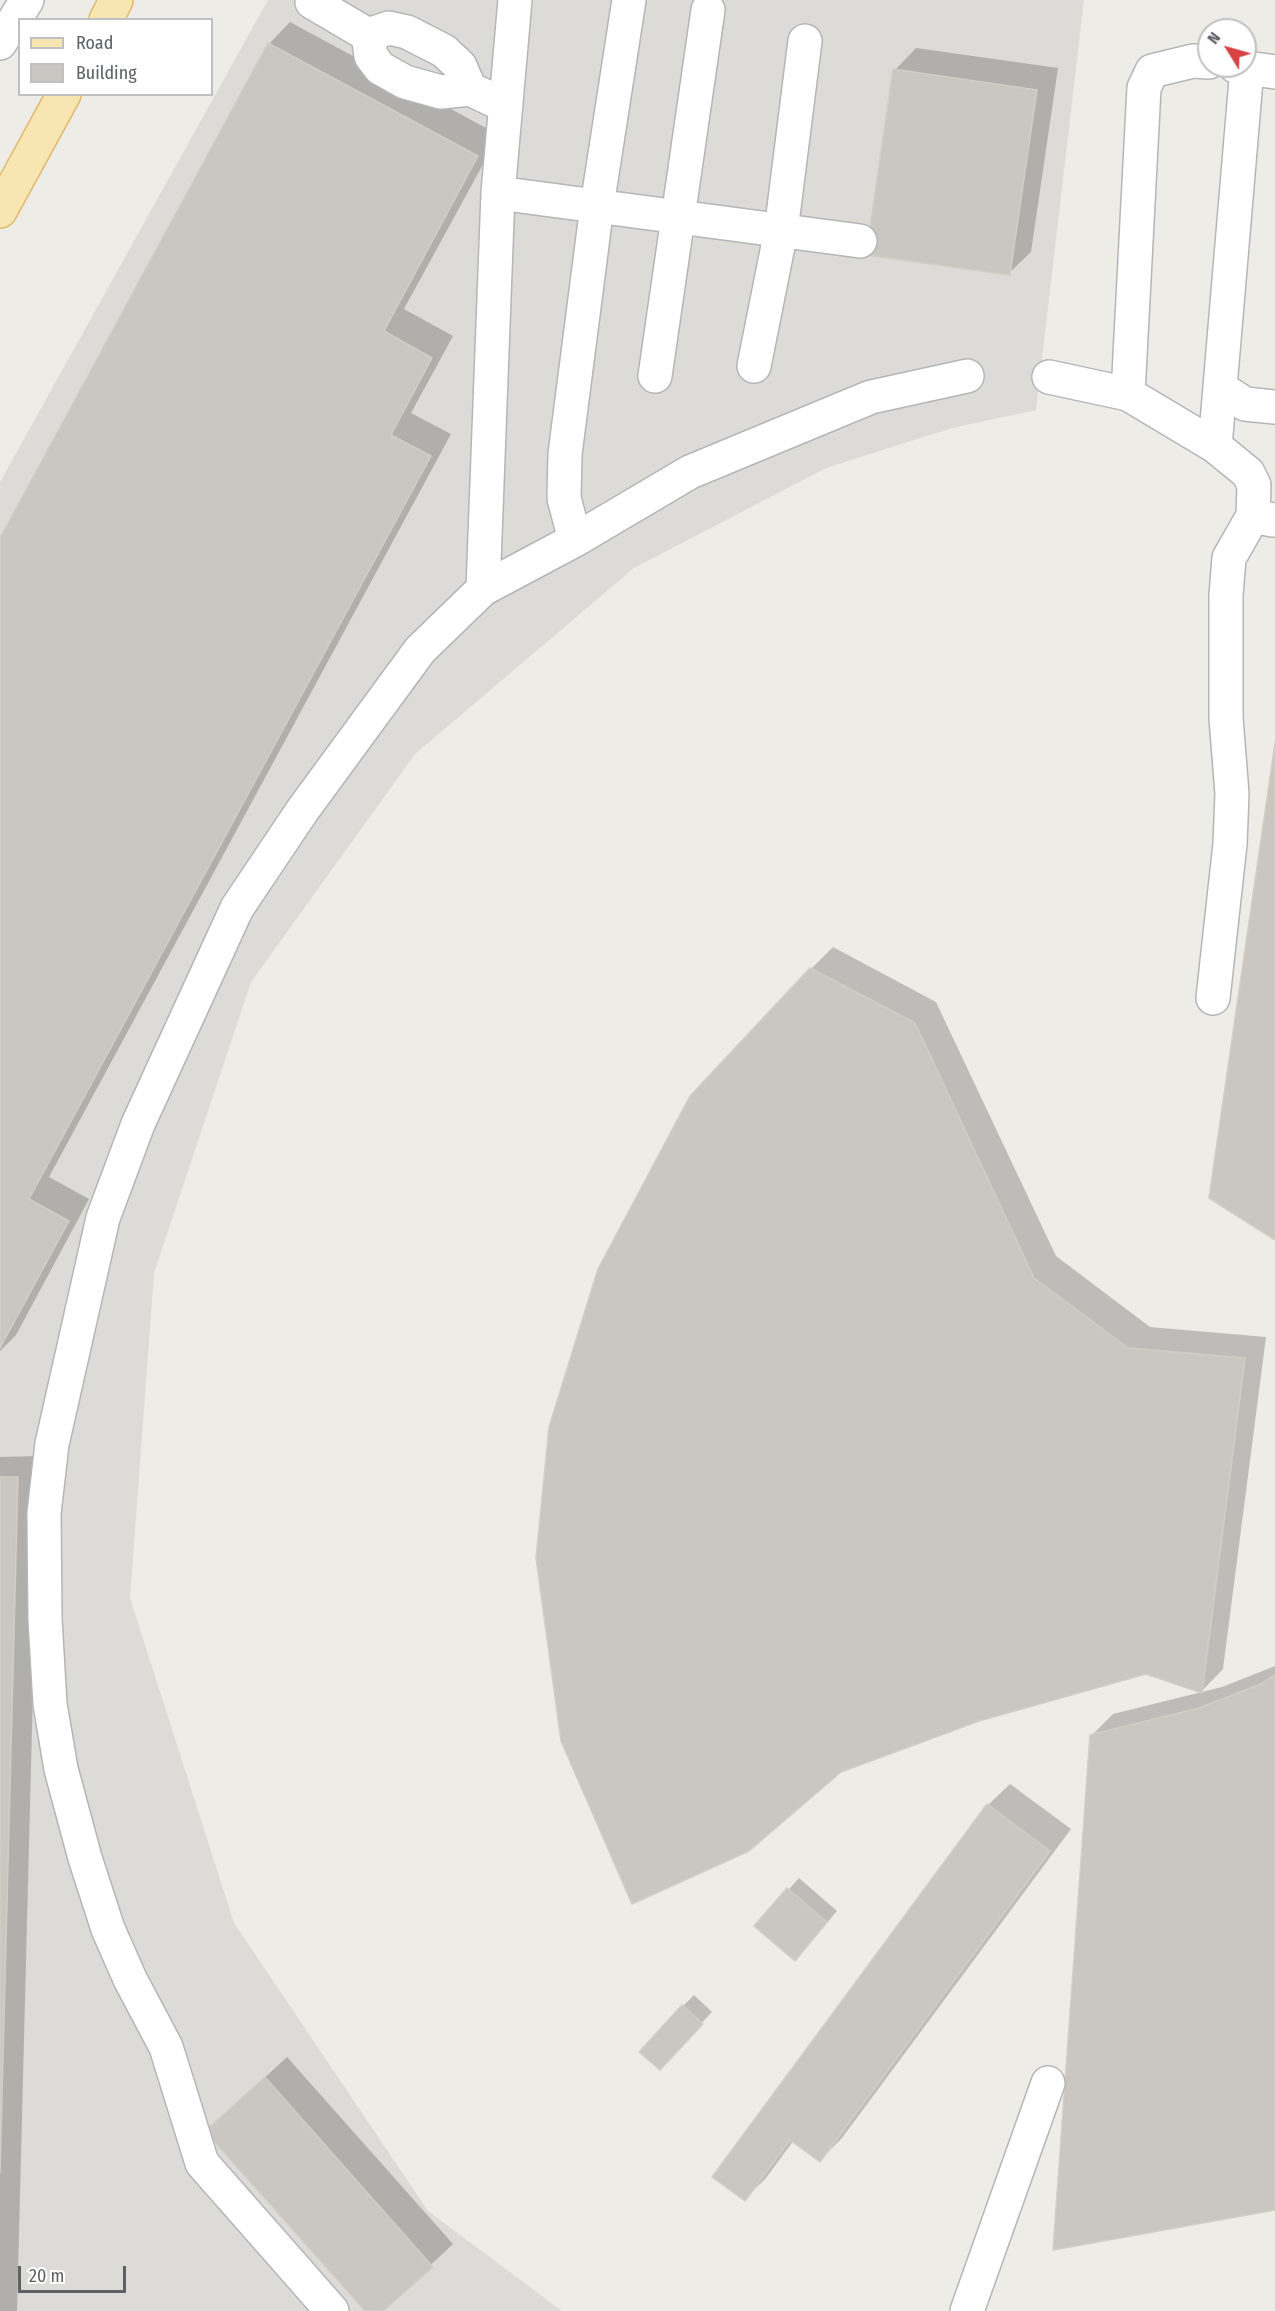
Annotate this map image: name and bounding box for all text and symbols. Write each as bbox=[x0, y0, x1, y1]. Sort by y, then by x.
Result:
legend bbox=[18, 18, 213, 96]
north arrow bbox=[1197, 18, 1257, 78]
text: N bbox=[1203, 29, 1224, 48]
text: Road bbox=[76, 32, 113, 54]
text: Building bbox=[76, 62, 137, 84]
scale bar bbox=[21, 2254, 129, 2292]
text: 20 m bbox=[29, 2265, 64, 2287]

